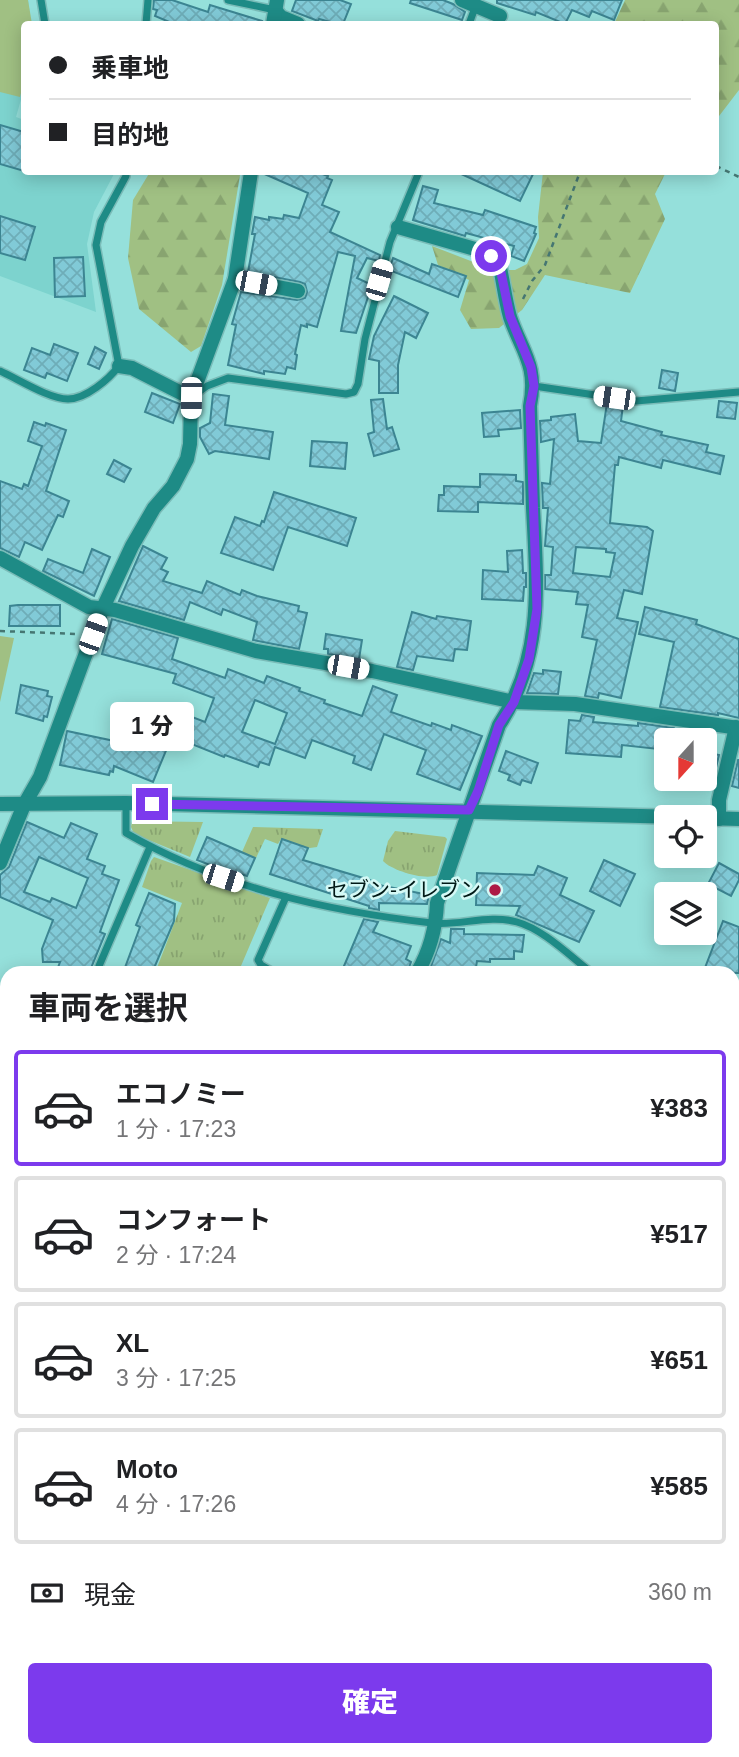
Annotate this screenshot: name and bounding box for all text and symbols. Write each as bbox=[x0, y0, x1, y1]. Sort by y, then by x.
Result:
text: 乗車地 bbox=[91, 53, 169, 83]
text: 目的地 bbox=[91, 120, 169, 150]
route start bbox=[475, 240, 507, 272]
car bbox=[364, 257, 395, 303]
car bbox=[234, 269, 279, 297]
car bbox=[181, 377, 202, 419]
car bbox=[592, 385, 637, 411]
car bbox=[76, 611, 111, 657]
car bbox=[326, 653, 371, 681]
callout: 1 分 bbox=[110, 702, 194, 752]
text: 1 分 bbox=[131, 713, 173, 739]
north arrow bbox=[654, 728, 718, 791]
map controls bbox=[654, 728, 717, 945]
route end bbox=[136, 788, 168, 820]
button: locate bbox=[654, 805, 717, 868]
car bbox=[200, 862, 247, 894]
place label: セブン-イレブン bbox=[327, 878, 481, 901]
marker: セブン-イレブン bbox=[487, 882, 503, 898]
button: layers bbox=[654, 882, 717, 945]
text: 車両を選択 bbox=[28, 990, 188, 1026]
icon: car bbox=[32, 1077, 95, 1140]
text: エコノミー bbox=[116, 1079, 246, 1109]
text: ¥383 bbox=[650, 1093, 708, 1123]
text: 1 分 · 17:23 bbox=[116, 1116, 236, 1142]
icon: car bbox=[32, 1203, 95, 1266]
text: コンフォート bbox=[116, 1205, 271, 1235]
text: ¥517 bbox=[650, 1219, 708, 1249]
text: 2 分 · 17:24 bbox=[116, 1242, 236, 1268]
text: XL bbox=[116, 1328, 149, 1358]
icon: car bbox=[32, 1329, 95, 1392]
text: ¥651 bbox=[650, 1345, 708, 1375]
text: 3 分 · 17:25 bbox=[116, 1365, 236, 1391]
text: Moto bbox=[116, 1454, 178, 1484]
icon: car bbox=[32, 1455, 95, 1518]
text: ¥585 bbox=[650, 1471, 708, 1501]
text: 4 分 · 17:26 bbox=[116, 1491, 236, 1517]
icon: cash bbox=[28, 1574, 66, 1612]
text: 360 m bbox=[648, 1579, 712, 1605]
text: 現金 bbox=[84, 1580, 136, 1610]
button: 確定 bbox=[28, 1663, 712, 1743]

